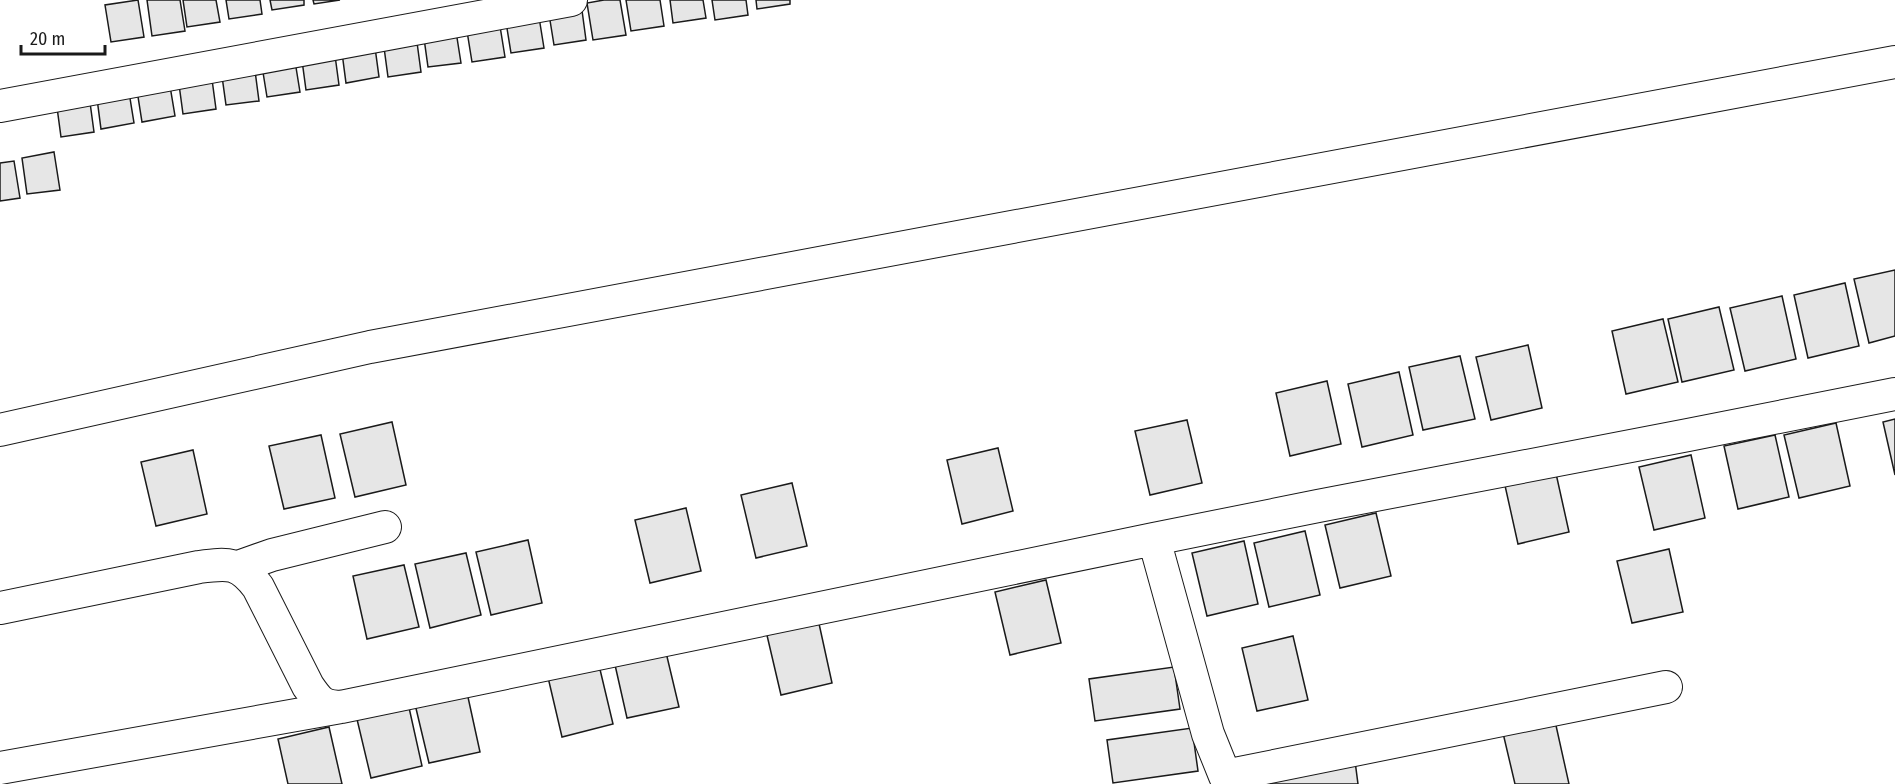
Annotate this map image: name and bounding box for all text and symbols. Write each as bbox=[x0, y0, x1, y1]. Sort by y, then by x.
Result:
scale bar bbox=[21, 18, 105, 56]
text: 20 m bbox=[30, 28, 65, 50]

